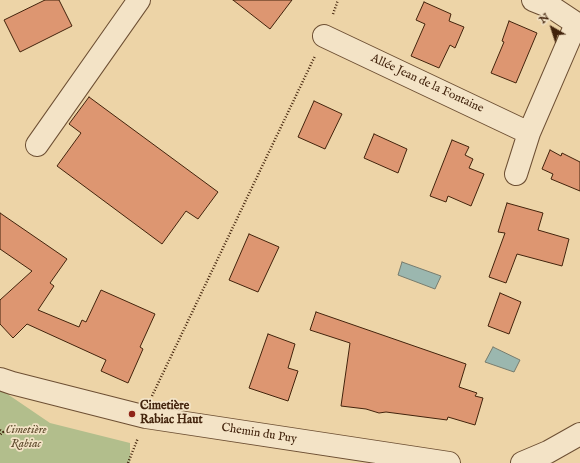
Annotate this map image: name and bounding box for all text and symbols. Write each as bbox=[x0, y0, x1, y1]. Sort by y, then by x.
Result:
north arrow bbox=[532, 8, 572, 48]
text: N bbox=[536, 10, 553, 27]
street label: Allée Jean de la Fontaine bbox=[368, 52, 486, 116]
place label: Cimetière Rabiac Haut bbox=[140, 400, 203, 428]
marker: Cimetière Rabiac Haut bbox=[127, 409, 137, 419]
street label: Chemin du Puy bbox=[220, 421, 298, 447]
park label: Cimetière Rabiac bbox=[6, 424, 46, 452]

